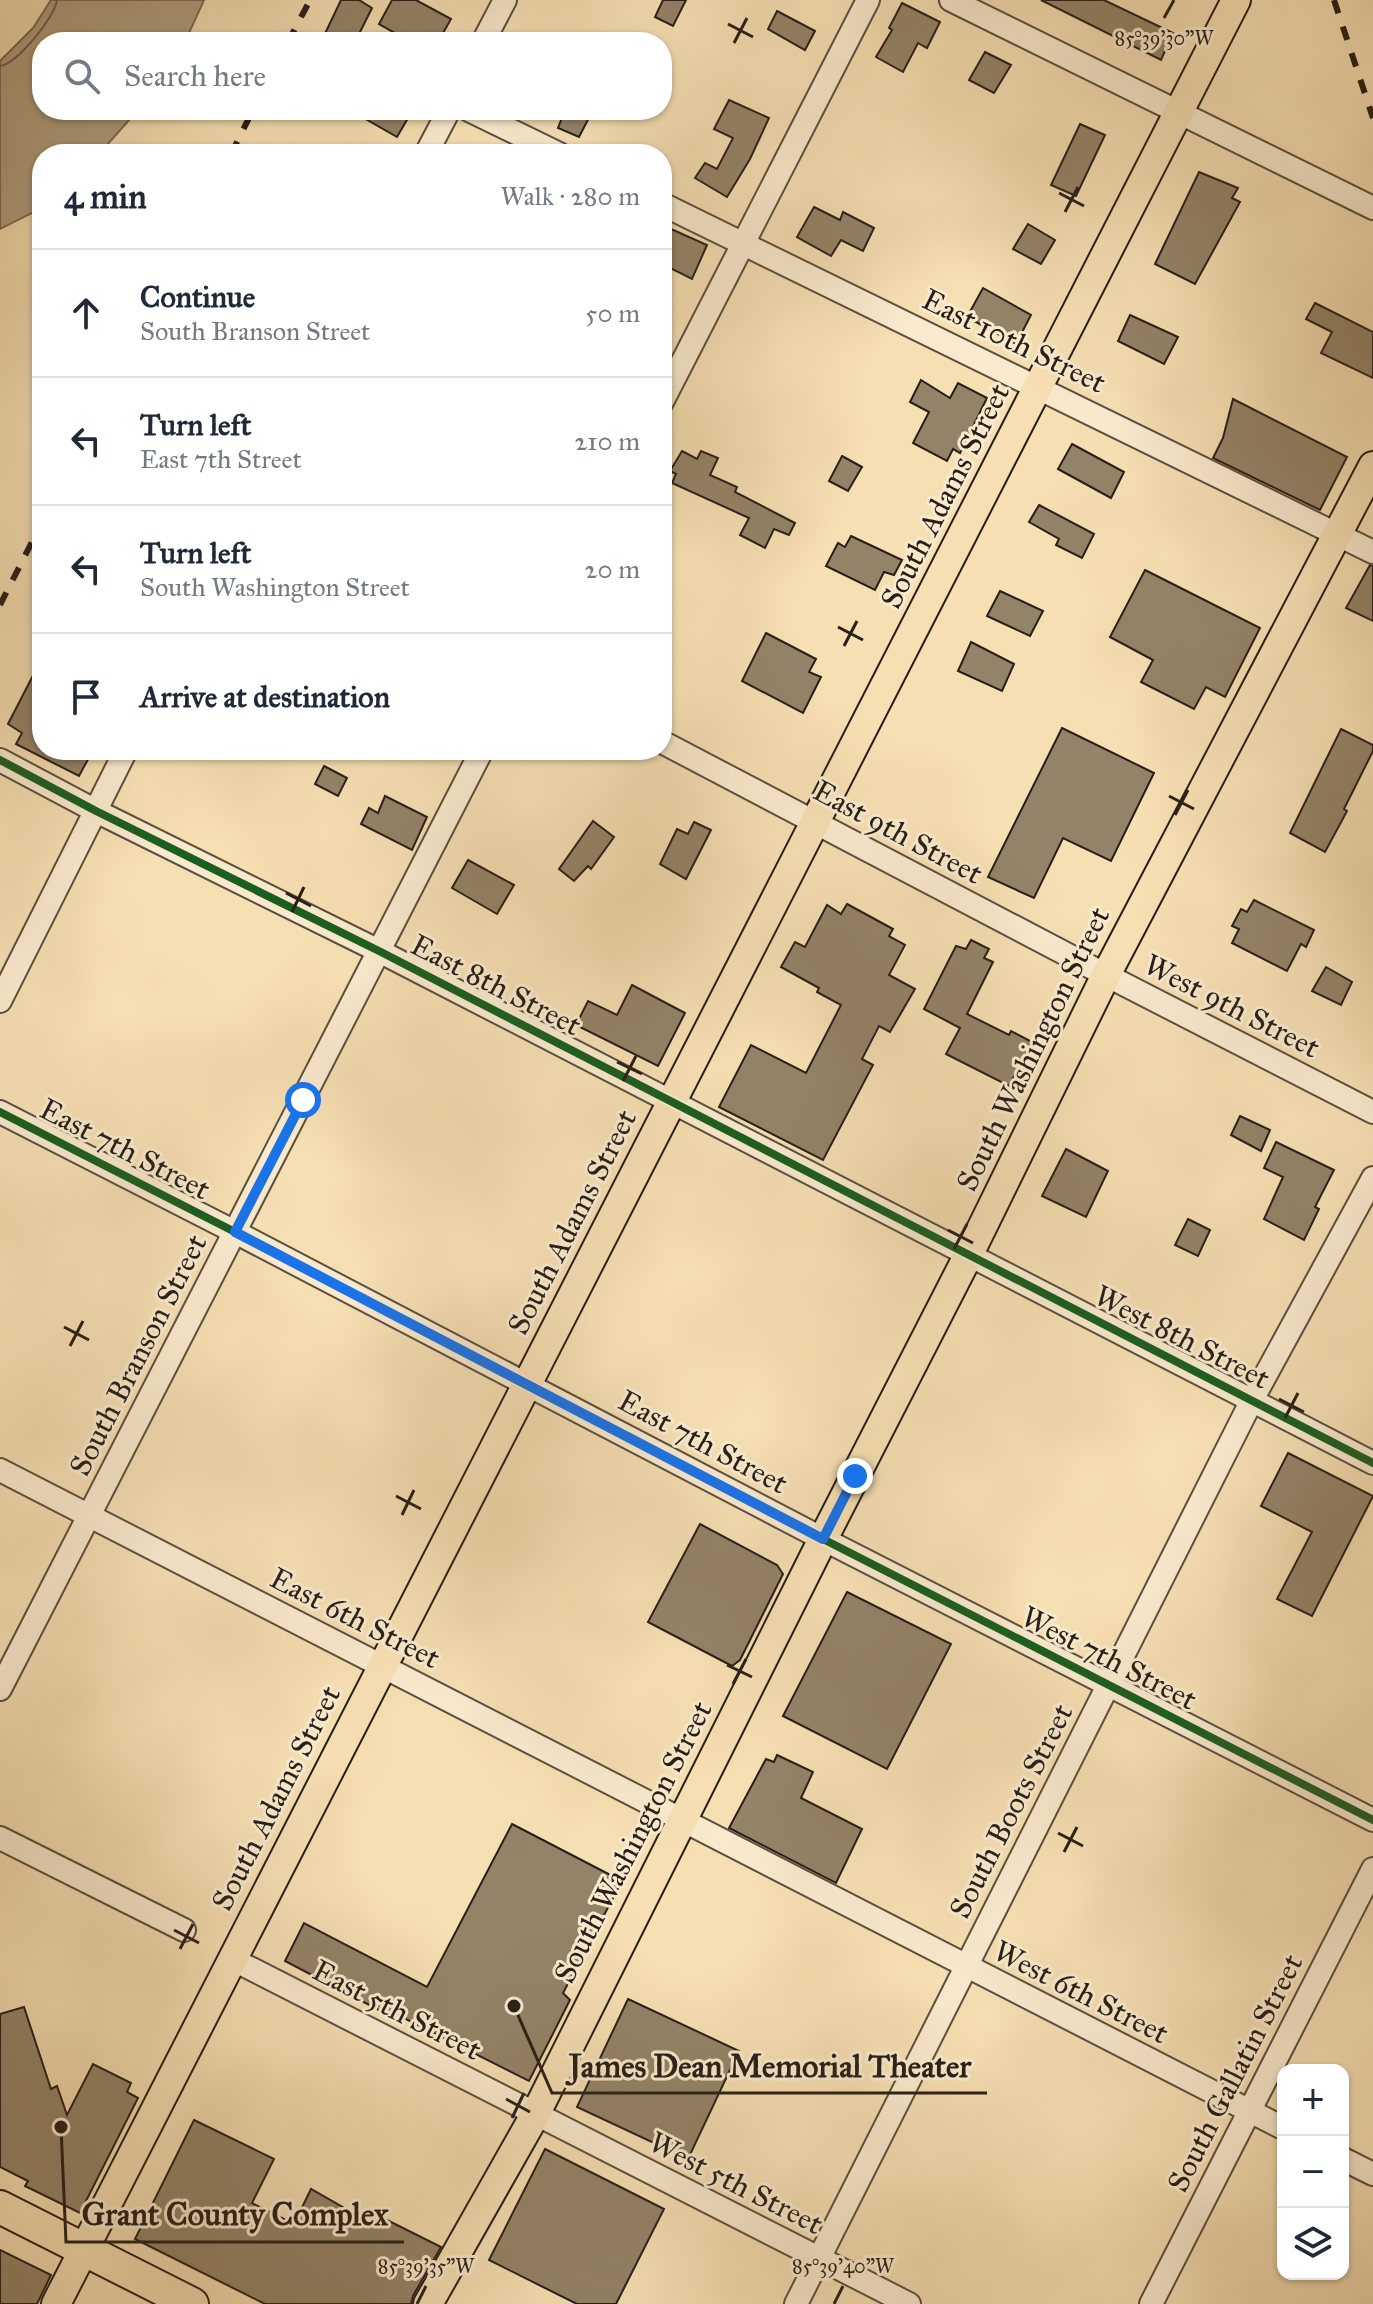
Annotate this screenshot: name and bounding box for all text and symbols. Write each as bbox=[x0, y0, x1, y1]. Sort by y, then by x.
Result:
text: 85°39'30"W bbox=[1115, 26, 1214, 50]
search box bbox=[32, 32, 672, 120]
icon: search bbox=[60, 54, 104, 98]
text: Search here bbox=[124, 58, 266, 94]
text: 4 min bbox=[64, 176, 147, 217]
text: Walk · 280 m bbox=[500, 180, 640, 212]
text: Continue bbox=[140, 279, 255, 315]
street label: East 10th Street bbox=[916, 281, 1112, 401]
icon: ahead bbox=[64, 291, 108, 335]
text: 50 m bbox=[585, 297, 640, 329]
text: South Branson Street bbox=[140, 315, 370, 347]
street label: South Adams Street bbox=[873, 377, 1017, 614]
text: Turn left bbox=[140, 407, 251, 443]
icon: left bbox=[64, 419, 108, 463]
text: 210 m bbox=[574, 425, 640, 457]
text: East 7th Street bbox=[140, 443, 302, 475]
text: Turn left bbox=[140, 535, 251, 571]
icon: left bbox=[64, 547, 108, 591]
text: 20 m bbox=[585, 553, 640, 585]
text: South Washington Street bbox=[140, 571, 410, 603]
icon: arrive bbox=[64, 675, 108, 719]
text: Arrive at destination bbox=[140, 679, 390, 715]
street label: East 9th Street bbox=[807, 772, 989, 893]
street label: South Washington Street bbox=[949, 901, 1118, 1197]
street label: East 8th Street bbox=[405, 927, 588, 1044]
street label: West 9th Street bbox=[1138, 946, 1326, 1067]
route start bbox=[285, 1082, 321, 1118]
street label: East 7th Street bbox=[34, 1091, 217, 1208]
street label: South Adams Street bbox=[500, 1103, 644, 1340]
street label: South Branson Street bbox=[62, 1228, 215, 1482]
street label: West 8th Street bbox=[1088, 1277, 1276, 1397]
street label: East 7th Street bbox=[612, 1382, 794, 1502]
route end bbox=[837, 1458, 873, 1494]
street label: East 6th Street bbox=[264, 1560, 446, 1676]
street label: West 7th Street bbox=[1015, 1598, 1203, 1718]
street label: South Adams Street bbox=[204, 1679, 348, 1916]
street label: South Washington Street bbox=[546, 1695, 720, 1989]
street label: South Boots Street bbox=[942, 1698, 1081, 1924]
street label: West 6th Street bbox=[988, 1933, 1175, 2052]
street label: South Gallatin Street bbox=[1160, 1948, 1311, 2198]
street label: East 5th Street bbox=[307, 1952, 488, 2068]
callout: James Dean Memorial Theater bbox=[552, 2037, 987, 2093]
text: James Dean Memorial Theater bbox=[565, 2047, 972, 2086]
map controls bbox=[1277, 2064, 1349, 2280]
button: + bbox=[1277, 2064, 1349, 2136]
street label: West 5th Street bbox=[643, 2124, 829, 2242]
button: − bbox=[1277, 2136, 1349, 2208]
callout: Grant County Complex bbox=[66, 2186, 404, 2242]
text: Grant County Complex bbox=[82, 2195, 389, 2234]
button: layers bbox=[1277, 2208, 1349, 2280]
text: 85°39'35"W bbox=[378, 2254, 475, 2278]
text: 85°39'40"W bbox=[792, 2254, 895, 2278]

